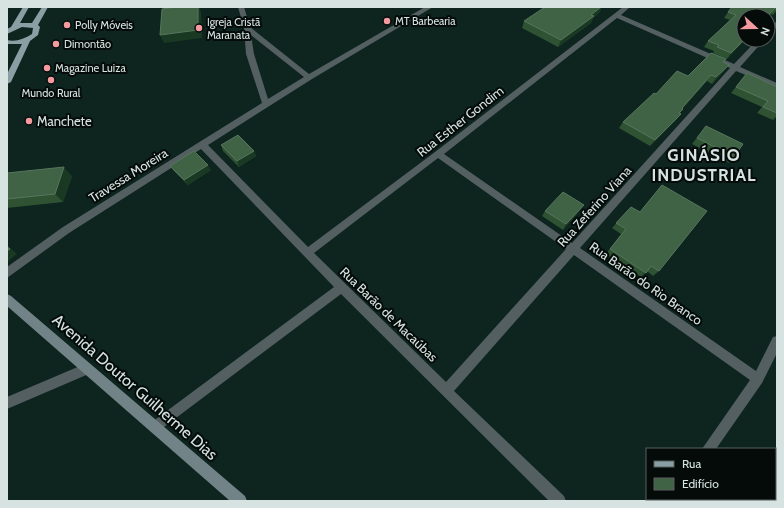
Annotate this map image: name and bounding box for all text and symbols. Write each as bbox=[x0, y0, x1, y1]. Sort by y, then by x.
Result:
north arrow bbox=[736, 8, 776, 48]
place label: MT Barbearia bbox=[395, 14, 456, 28]
place label: Igreja Cristã Maranata bbox=[207, 15, 261, 42]
marker: MT Barbearia bbox=[382, 16, 392, 26]
place label: Polly Móveis bbox=[75, 18, 133, 32]
marker: Polly Móveis bbox=[62, 20, 72, 30]
marker: Igreja Cristã Maranata bbox=[194, 23, 204, 33]
text: N bbox=[757, 25, 773, 38]
place label: Dimontão bbox=[64, 37, 111, 51]
marker: Dimontão bbox=[51, 39, 61, 49]
place label: Magazine Luiza bbox=[55, 61, 126, 75]
marker: Magazine Luiza bbox=[42, 63, 52, 73]
marker: Mundo Rural bbox=[46, 75, 56, 85]
street label: Rua Esther Gondim bbox=[413, 82, 507, 160]
place label: Mundo Rural bbox=[22, 86, 81, 100]
place label: Manchete bbox=[37, 113, 92, 129]
marker: Manchete bbox=[24, 116, 34, 126]
street label: Travessa Moreira bbox=[86, 144, 171, 206]
district label: GINÁSIO INDUSTRIAL bbox=[651, 145, 757, 185]
street label: Rua Zeferino Viana bbox=[554, 162, 635, 250]
street label: Rua Barão do Rio Branco bbox=[587, 238, 705, 328]
street label: Rua Barão de Macaúbas bbox=[337, 263, 442, 365]
street label: Avenida Doutor Guilherme Dias bbox=[49, 310, 222, 464]
legend bbox=[646, 448, 776, 500]
text: Rua bbox=[682, 456, 701, 471]
text: Edifício bbox=[682, 476, 719, 491]

